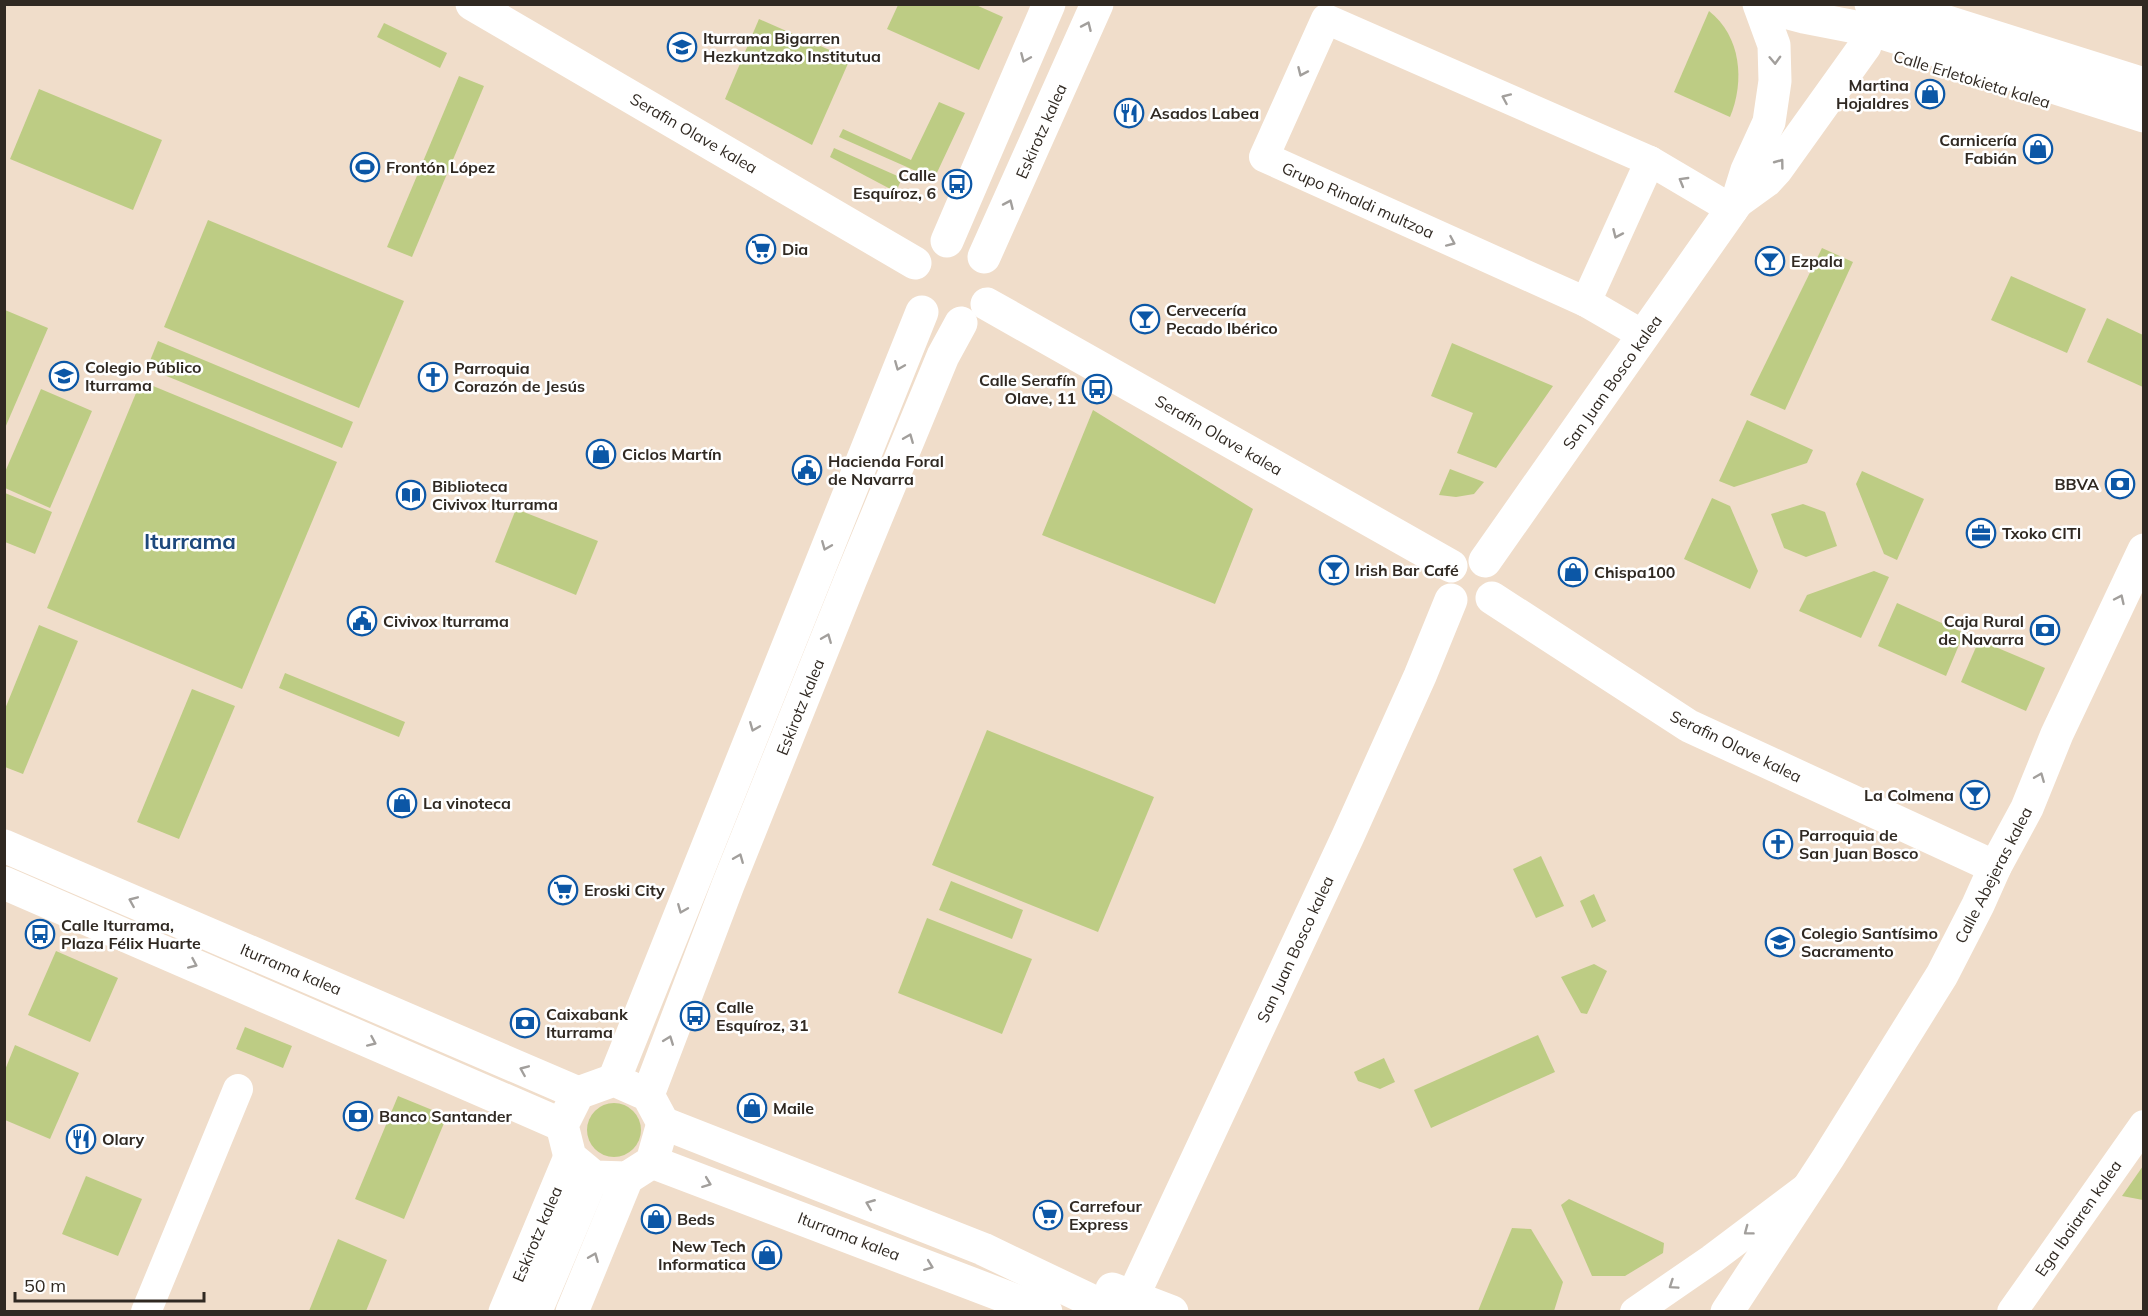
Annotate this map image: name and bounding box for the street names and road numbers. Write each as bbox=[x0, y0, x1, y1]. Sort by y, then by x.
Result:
street label: Calle Erletokieta kalea bbox=[1891, 46, 2053, 112]
street label: Eskirotz kalea bbox=[1011, 80, 1071, 182]
street label: Serafin Olave kalea bbox=[627, 88, 761, 178]
street label: Grupo Rinaldi multzoa bbox=[1279, 157, 1437, 243]
street label: San Juan Bosco kalea bbox=[1558, 311, 1666, 453]
street label: Serafin Olave kalea bbox=[1152, 390, 1286, 480]
street label: Eskirotz kalea bbox=[772, 656, 828, 758]
street label: Serafin Olave kalea bbox=[1667, 706, 1805, 786]
street label: Calle Abejeras kalea bbox=[1950, 803, 2036, 947]
street label: San Juan Bosco kalea bbox=[1252, 872, 1338, 1026]
street label: Iturrama kalea bbox=[237, 939, 345, 999]
street label: Ega Ibaiaren kalea bbox=[2030, 1156, 2126, 1280]
street label: Eskirotz kalea bbox=[508, 1183, 566, 1285]
street label: Iturrama kalea bbox=[795, 1207, 903, 1265]

